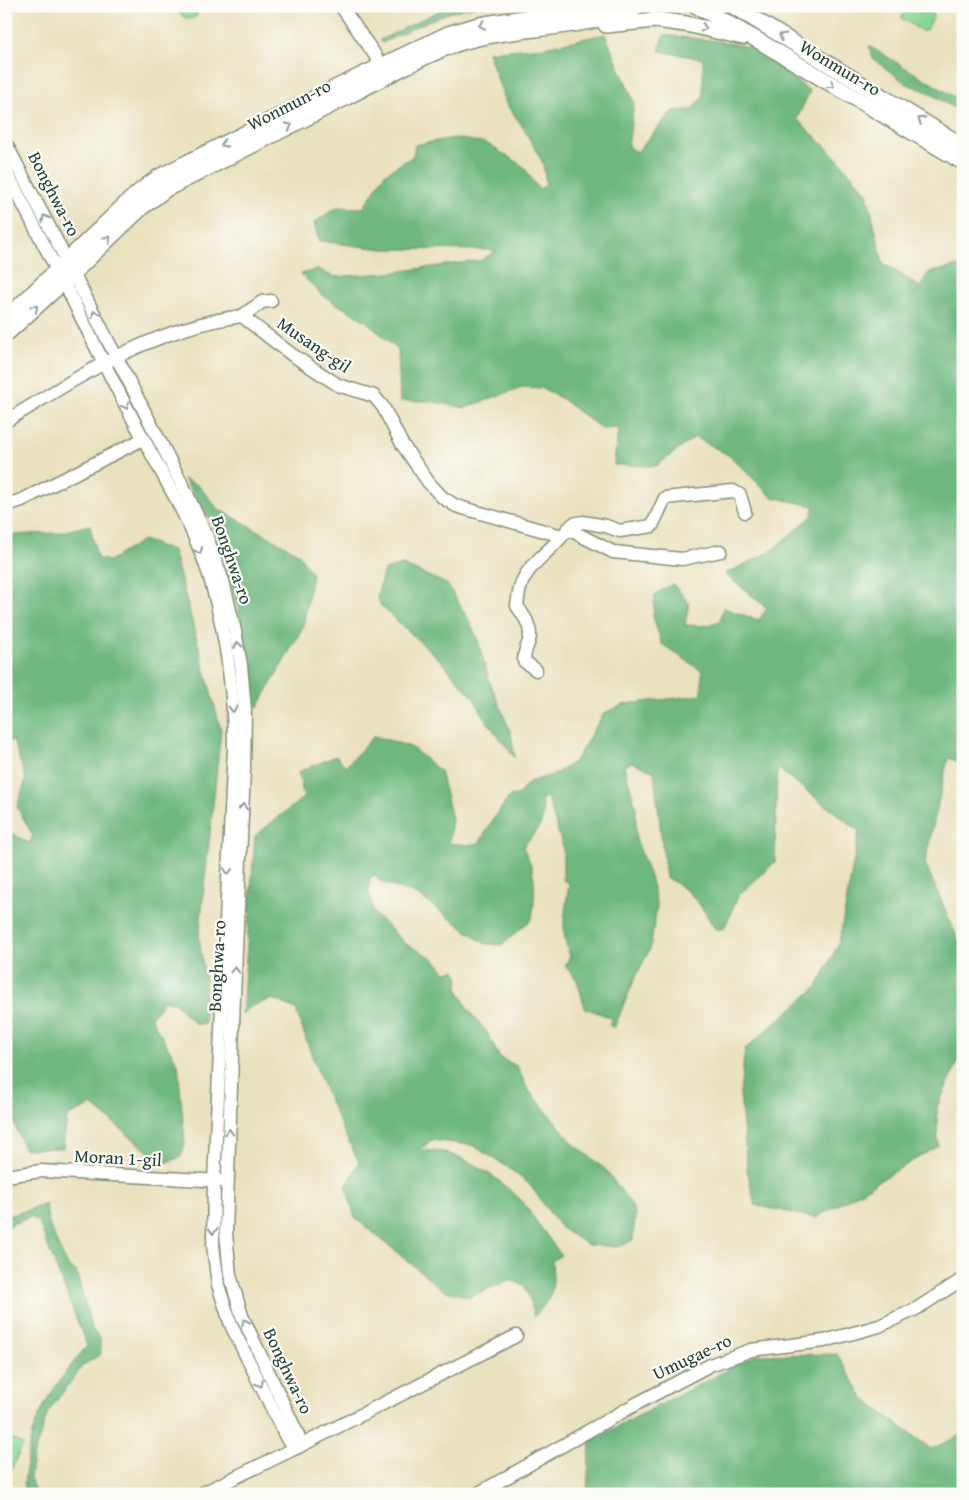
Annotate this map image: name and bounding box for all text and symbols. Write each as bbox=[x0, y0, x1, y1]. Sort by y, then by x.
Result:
one-way arrow bbox=[478, 19, 487, 29]
one-way arrow bbox=[699, 22, 708, 33]
one-way arrow bbox=[779, 32, 788, 42]
street label: Wonmun-ro bbox=[794, 33, 886, 103]
street label: Wonmun-ro bbox=[242, 72, 335, 137]
one-way arrow bbox=[825, 78, 834, 88]
one-way arrow bbox=[918, 117, 927, 127]
one-way arrow bbox=[284, 122, 293, 132]
one-way arrow bbox=[221, 138, 230, 148]
street label: Bonghwa-ro bbox=[22, 147, 87, 241]
one-way arrow bbox=[41, 214, 51, 223]
one-way arrow bbox=[103, 236, 112, 245]
one-way arrow bbox=[30, 305, 39, 314]
street label: Musang-gil bbox=[272, 310, 357, 379]
one-way arrow bbox=[91, 311, 101, 320]
one-way arrow bbox=[120, 400, 130, 409]
street label: Bonghwa-ro bbox=[205, 512, 260, 608]
one-way arrow bbox=[193, 546, 203, 555]
one-way arrow bbox=[233, 641, 243, 650]
one-way arrow bbox=[228, 705, 239, 713]
one-way arrow bbox=[237, 803, 248, 811]
one-way arrow bbox=[223, 867, 234, 875]
street label: Bonghwa-ro bbox=[201, 919, 232, 1013]
one-way arrow bbox=[230, 965, 240, 973]
one-way arrow bbox=[224, 1128, 235, 1136]
street label: Moran 1-gil bbox=[74, 1142, 163, 1173]
one-way arrow bbox=[208, 1227, 218, 1235]
one-way arrow bbox=[240, 1318, 251, 1327]
street label: Bonghwa-ro bbox=[257, 1323, 320, 1418]
street label: Umugae-ro bbox=[648, 1326, 736, 1387]
one-way arrow bbox=[254, 1379, 264, 1388]

